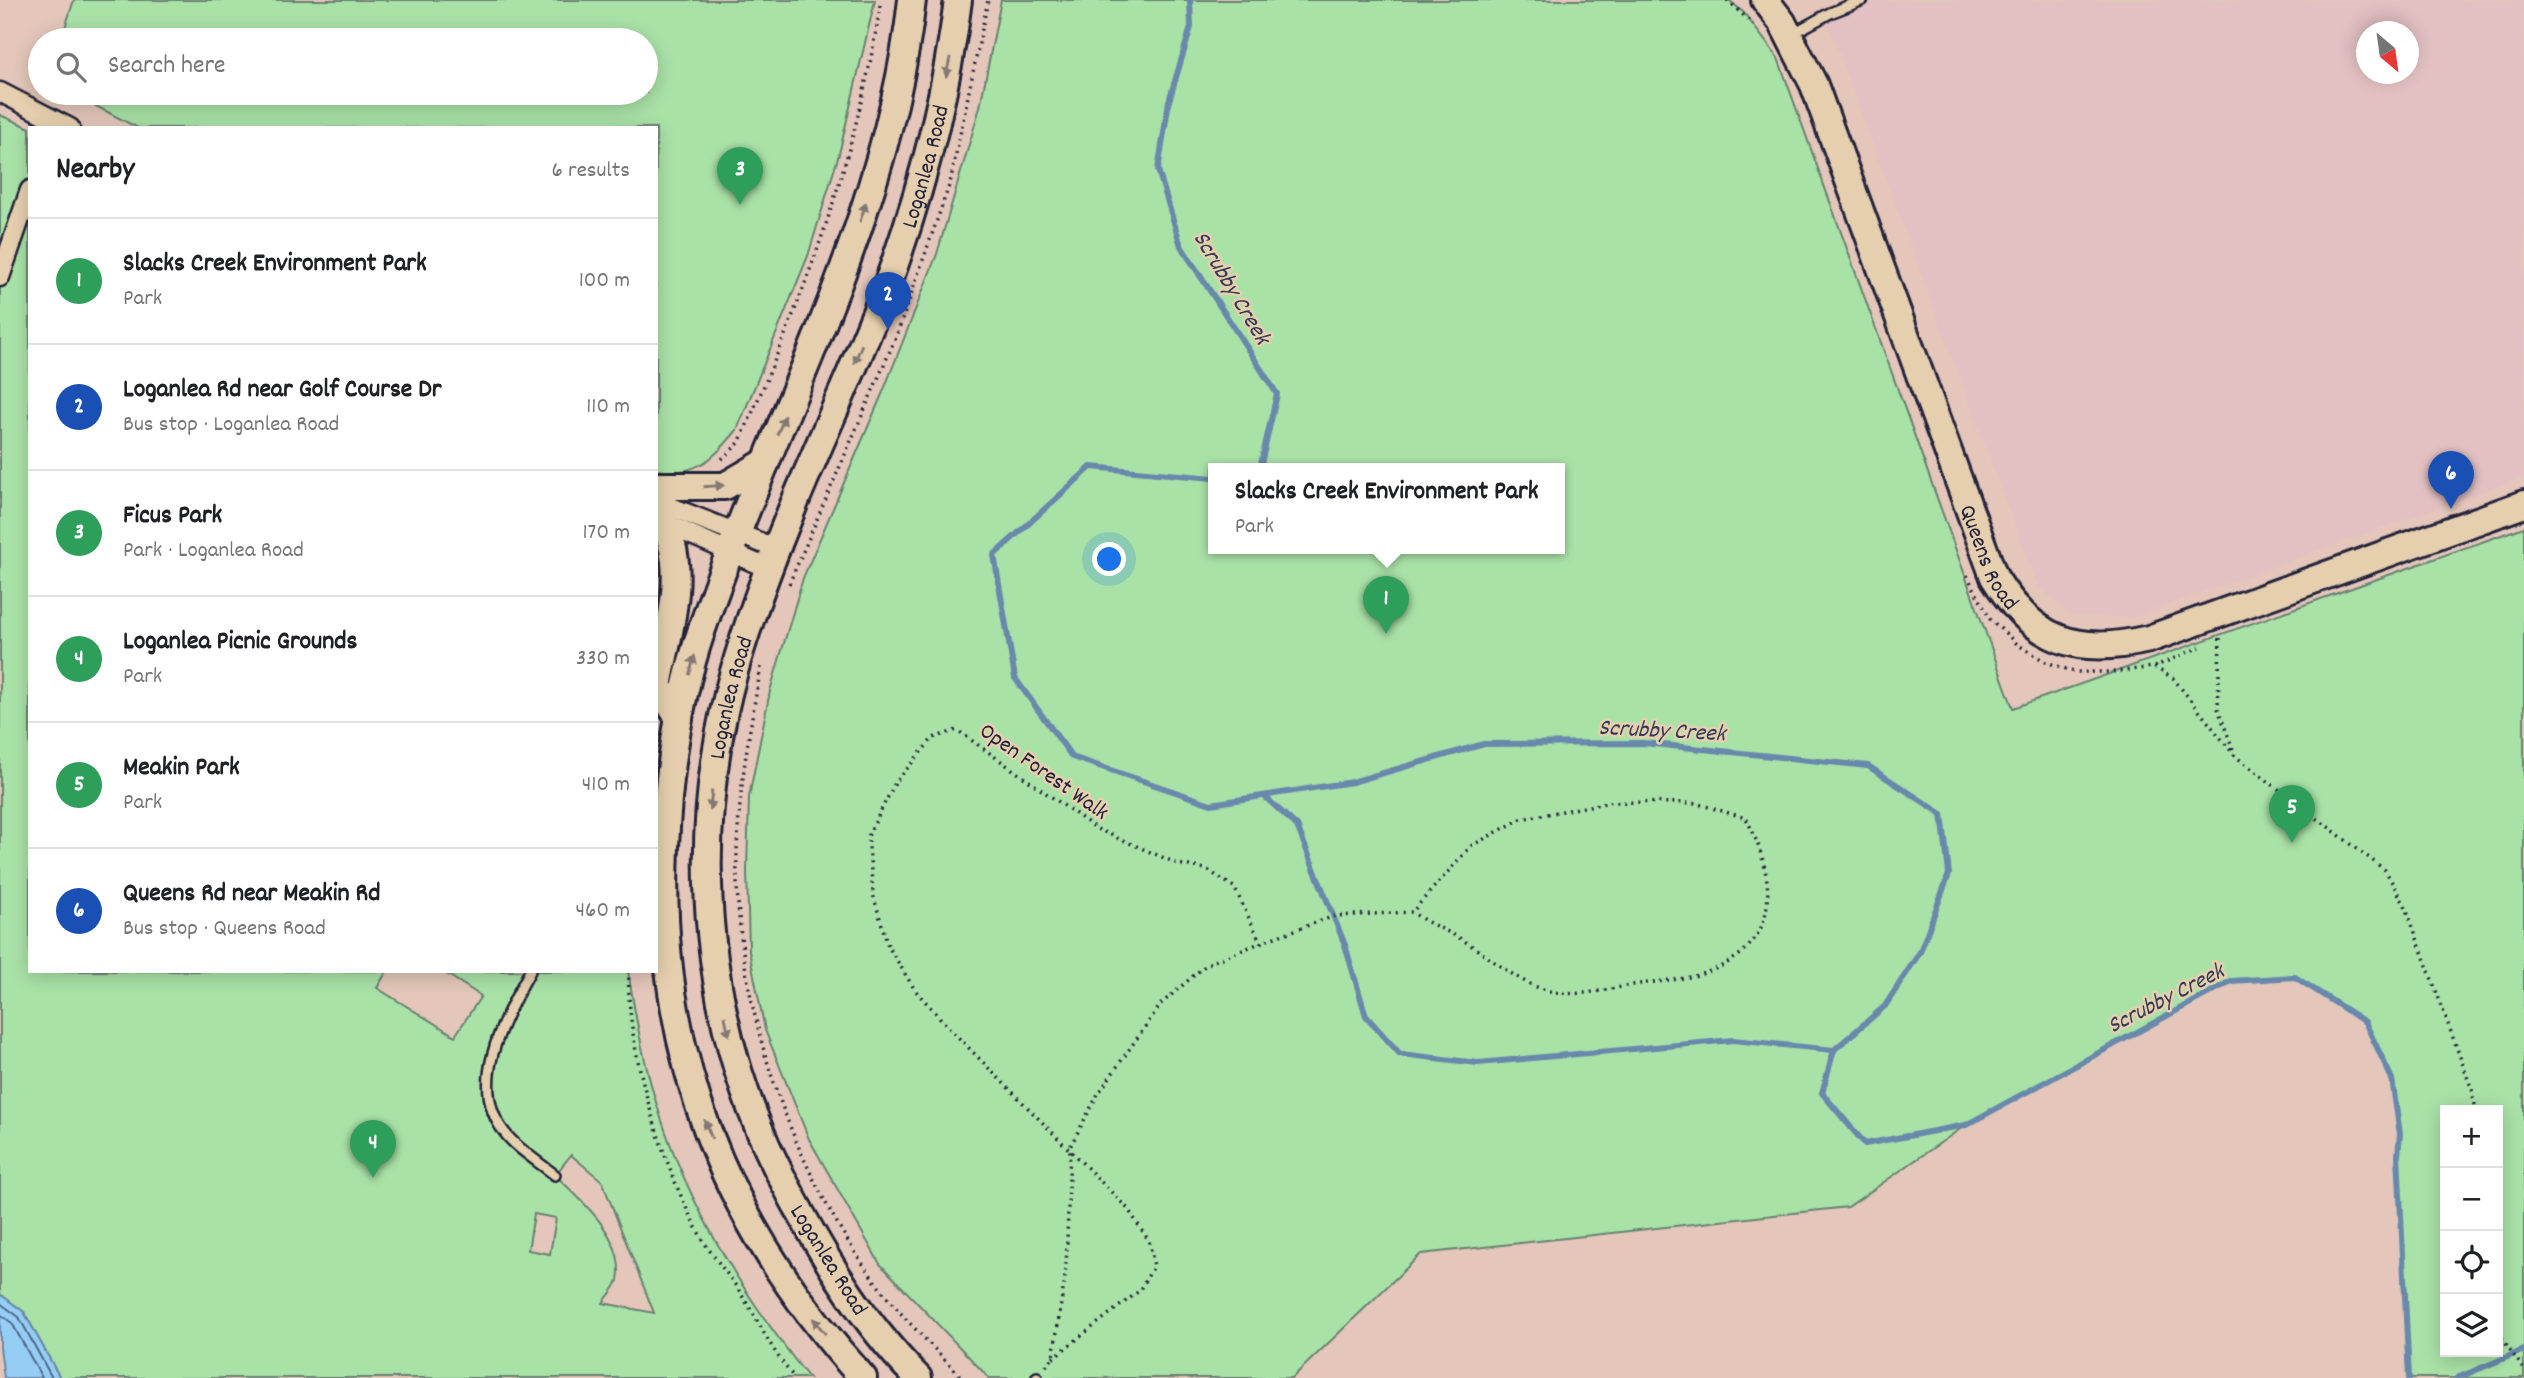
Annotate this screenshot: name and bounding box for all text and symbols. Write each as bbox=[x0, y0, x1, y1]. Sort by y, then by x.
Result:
north arrow bbox=[2356, 21, 2419, 84]
search box bbox=[28, 28, 658, 105]
icon: search bbox=[52, 48, 90, 86]
text: Search here bbox=[108, 48, 226, 85]
one-way arrow bbox=[942, 56, 953, 78]
street label: Loganlea Road bbox=[895, 102, 959, 233]
pin: 3 bbox=[717, 147, 763, 205]
text: Nearby bbox=[56, 150, 134, 193]
text: 6 results bbox=[552, 155, 630, 188]
one-way arrow bbox=[858, 202, 869, 223]
water label: Scrubby Creek bbox=[1183, 225, 1279, 354]
text: Slacks Creek Environment Park bbox=[123, 246, 427, 283]
text: 1 bbox=[76, 265, 82, 298]
text: 100 m bbox=[579, 265, 630, 298]
pin: 2 bbox=[865, 272, 911, 330]
text: Park bbox=[123, 283, 162, 316]
one-way arrow bbox=[853, 344, 864, 365]
text: Loganlea Rd near Golf Course Dr bbox=[123, 372, 441, 409]
text: 2 bbox=[74, 391, 84, 424]
text: 110 m bbox=[586, 391, 630, 424]
text: Bus stop · Loganlea Road bbox=[123, 409, 339, 442]
one-way arrow bbox=[775, 414, 786, 435]
pin: 6 bbox=[2428, 451, 2474, 509]
popup bbox=[1208, 463, 1565, 554]
text: Slacks Creek Environment Park bbox=[1235, 474, 1538, 511]
one-way arrow bbox=[703, 480, 725, 491]
text: Ficus Park bbox=[123, 498, 222, 535]
street label: Queens Road bbox=[1949, 501, 2025, 619]
text: Park bbox=[1235, 511, 1274, 544]
text: 3 bbox=[74, 517, 84, 550]
text: 170 m bbox=[583, 517, 630, 550]
text: Park · Loganlea Road bbox=[123, 535, 304, 568]
your location bbox=[1092, 542, 1126, 576]
pin: 1 bbox=[1363, 576, 1409, 634]
text: Loganlea Picnic Grounds bbox=[123, 624, 357, 661]
street label: Loganlea Road bbox=[703, 633, 764, 762]
text: 4 bbox=[74, 643, 84, 676]
text: 330 m bbox=[576, 643, 630, 676]
one-way arrow bbox=[687, 654, 697, 675]
text: Park bbox=[123, 661, 162, 694]
water label: Scrubby Creek bbox=[1597, 712, 1728, 752]
street label: Open Forest Walk bbox=[972, 716, 1114, 830]
text: Meakin Park bbox=[123, 750, 240, 787]
text: 5 bbox=[74, 769, 84, 802]
text: 410 m bbox=[582, 769, 630, 802]
pin: 5 bbox=[2269, 785, 2315, 843]
text: Park bbox=[123, 787, 162, 820]
one-way arrow bbox=[705, 790, 716, 812]
text: Queens Rd near Meakin Rd bbox=[123, 876, 380, 913]
text: 6 bbox=[73, 895, 85, 928]
text: 460 m bbox=[576, 895, 630, 928]
text: Bus stop · Queens Road bbox=[123, 913, 326, 946]
water label: Scrubby Creek bbox=[2102, 955, 2233, 1044]
one-way arrow bbox=[721, 1015, 732, 1037]
map controls bbox=[2440, 1105, 2503, 1357]
button: + bbox=[2440, 1105, 2503, 1168]
one-way arrow bbox=[702, 1118, 713, 1139]
pin: 4 bbox=[350, 1120, 396, 1178]
button: − bbox=[2440, 1168, 2503, 1231]
street label: Loganlea Road bbox=[780, 1199, 874, 1323]
button: locate bbox=[2440, 1231, 2503, 1294]
button: layers bbox=[2440, 1294, 2503, 1357]
one-way arrow bbox=[812, 1318, 827, 1335]

